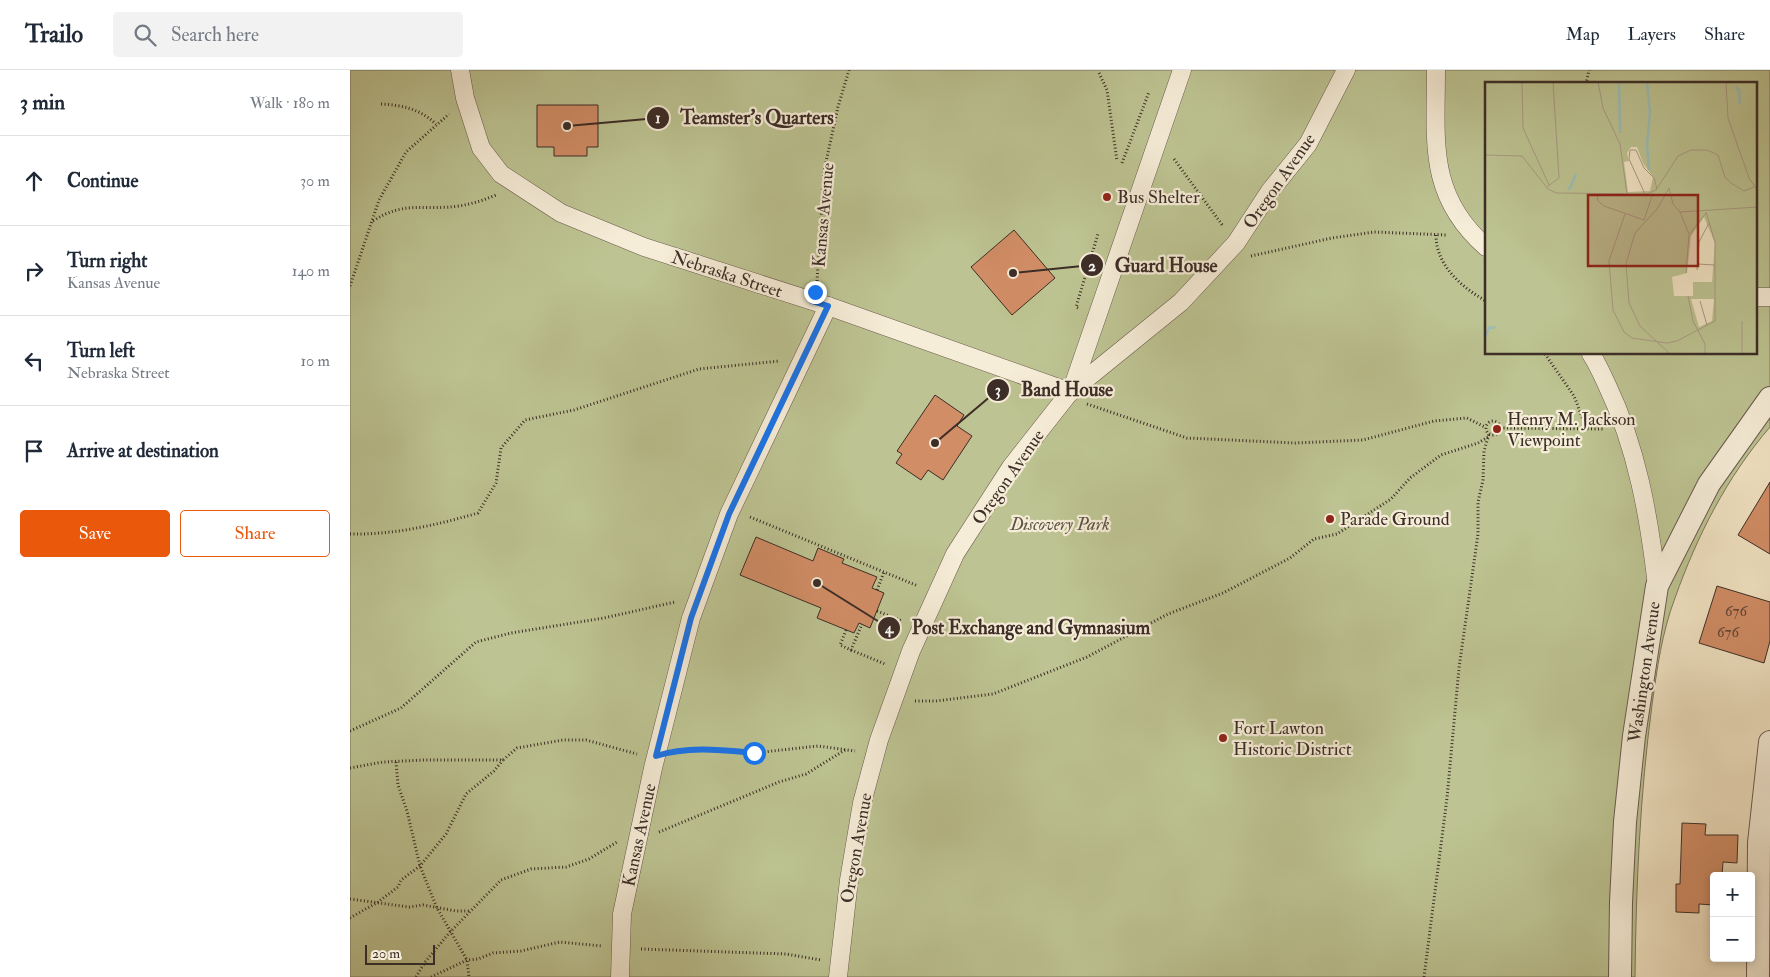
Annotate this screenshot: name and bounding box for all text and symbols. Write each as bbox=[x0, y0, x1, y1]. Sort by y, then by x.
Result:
search box bbox=[113, 12, 463, 57]
text: Trailo bbox=[25, 19, 83, 50]
icon: search bbox=[131, 21, 159, 49]
text: Search here bbox=[171, 23, 259, 47]
text: Map bbox=[1566, 23, 1600, 46]
text: Layers bbox=[1628, 23, 1676, 46]
text: Share bbox=[1704, 23, 1745, 46]
inset map bbox=[1485, 82, 1758, 355]
text: 3 min bbox=[20, 89, 65, 116]
text: Walk · 180 m bbox=[250, 93, 330, 113]
callout: Teamster's Quarters bbox=[646, 101, 844, 135]
text: Teamster's Quarters bbox=[679, 106, 834, 130]
text: 1 bbox=[655, 109, 661, 128]
street label: Oregon Avenue bbox=[1238, 129, 1321, 234]
street label: Kansas Avenue bbox=[807, 161, 840, 268]
icon: ahead bbox=[20, 167, 48, 195]
text: Continue bbox=[67, 169, 138, 193]
text: 30 m bbox=[300, 171, 330, 191]
place label: Bus Shelter bbox=[1117, 186, 1200, 209]
marker: Bus Shelter bbox=[1101, 191, 1113, 203]
street label: Nebraska Street bbox=[668, 246, 785, 303]
callout: Guard House bbox=[1080, 248, 1228, 282]
text: Turn right bbox=[67, 249, 147, 273]
text: Guard House bbox=[1115, 254, 1217, 278]
icon: right bbox=[20, 257, 48, 285]
text: 2 bbox=[1088, 257, 1096, 276]
text: 140 m bbox=[292, 261, 330, 281]
text: Kansas Avenue bbox=[67, 273, 160, 293]
route end bbox=[804, 281, 827, 304]
text: Turn left bbox=[67, 339, 135, 363]
icon: left bbox=[20, 347, 48, 375]
text: 10 m bbox=[300, 351, 330, 371]
text: Nebraska Street bbox=[67, 363, 170, 383]
callout: Band House bbox=[986, 373, 1123, 407]
text: Band House bbox=[1021, 378, 1113, 402]
text: 3 bbox=[995, 381, 1001, 400]
place label: Henry M. Jackson Viewpoint bbox=[1507, 408, 1636, 452]
marker: Henry M. Jackson Viewpoint bbox=[1491, 423, 1503, 435]
street label: Oregon Avenue bbox=[967, 425, 1050, 530]
icon: arrive bbox=[20, 437, 48, 465]
text: Arrive at destination bbox=[67, 439, 219, 463]
place label: Parade Ground bbox=[1340, 508, 1450, 531]
button: Save bbox=[20, 510, 170, 557]
button: Share bbox=[180, 510, 330, 557]
park label: Discovery Park bbox=[1009, 513, 1110, 536]
marker: Parade Ground bbox=[1324, 513, 1336, 525]
street label: Washington Avenue bbox=[1623, 600, 1666, 745]
house number: 676 bbox=[1725, 602, 1748, 621]
callout: Post Exchange and Gymnasium bbox=[877, 611, 1160, 645]
text: Post Exchange and Gymnasium bbox=[912, 616, 1151, 641]
text: 4 bbox=[884, 619, 894, 638]
house number: 676 bbox=[1717, 623, 1740, 642]
place label: Fort Lawton Historic District bbox=[1233, 717, 1352, 761]
marker: Fort Lawton Historic District bbox=[1217, 732, 1229, 744]
route start bbox=[743, 742, 766, 765]
street label: Kansas Avenue bbox=[617, 781, 662, 889]
street label: Oregon Avenue bbox=[835, 791, 878, 905]
map controls bbox=[1710, 872, 1755, 962]
button: + bbox=[1710, 872, 1755, 917]
button: − bbox=[1710, 917, 1755, 962]
scale bar bbox=[365, 942, 435, 965]
text: 20 m bbox=[372, 945, 400, 962]

